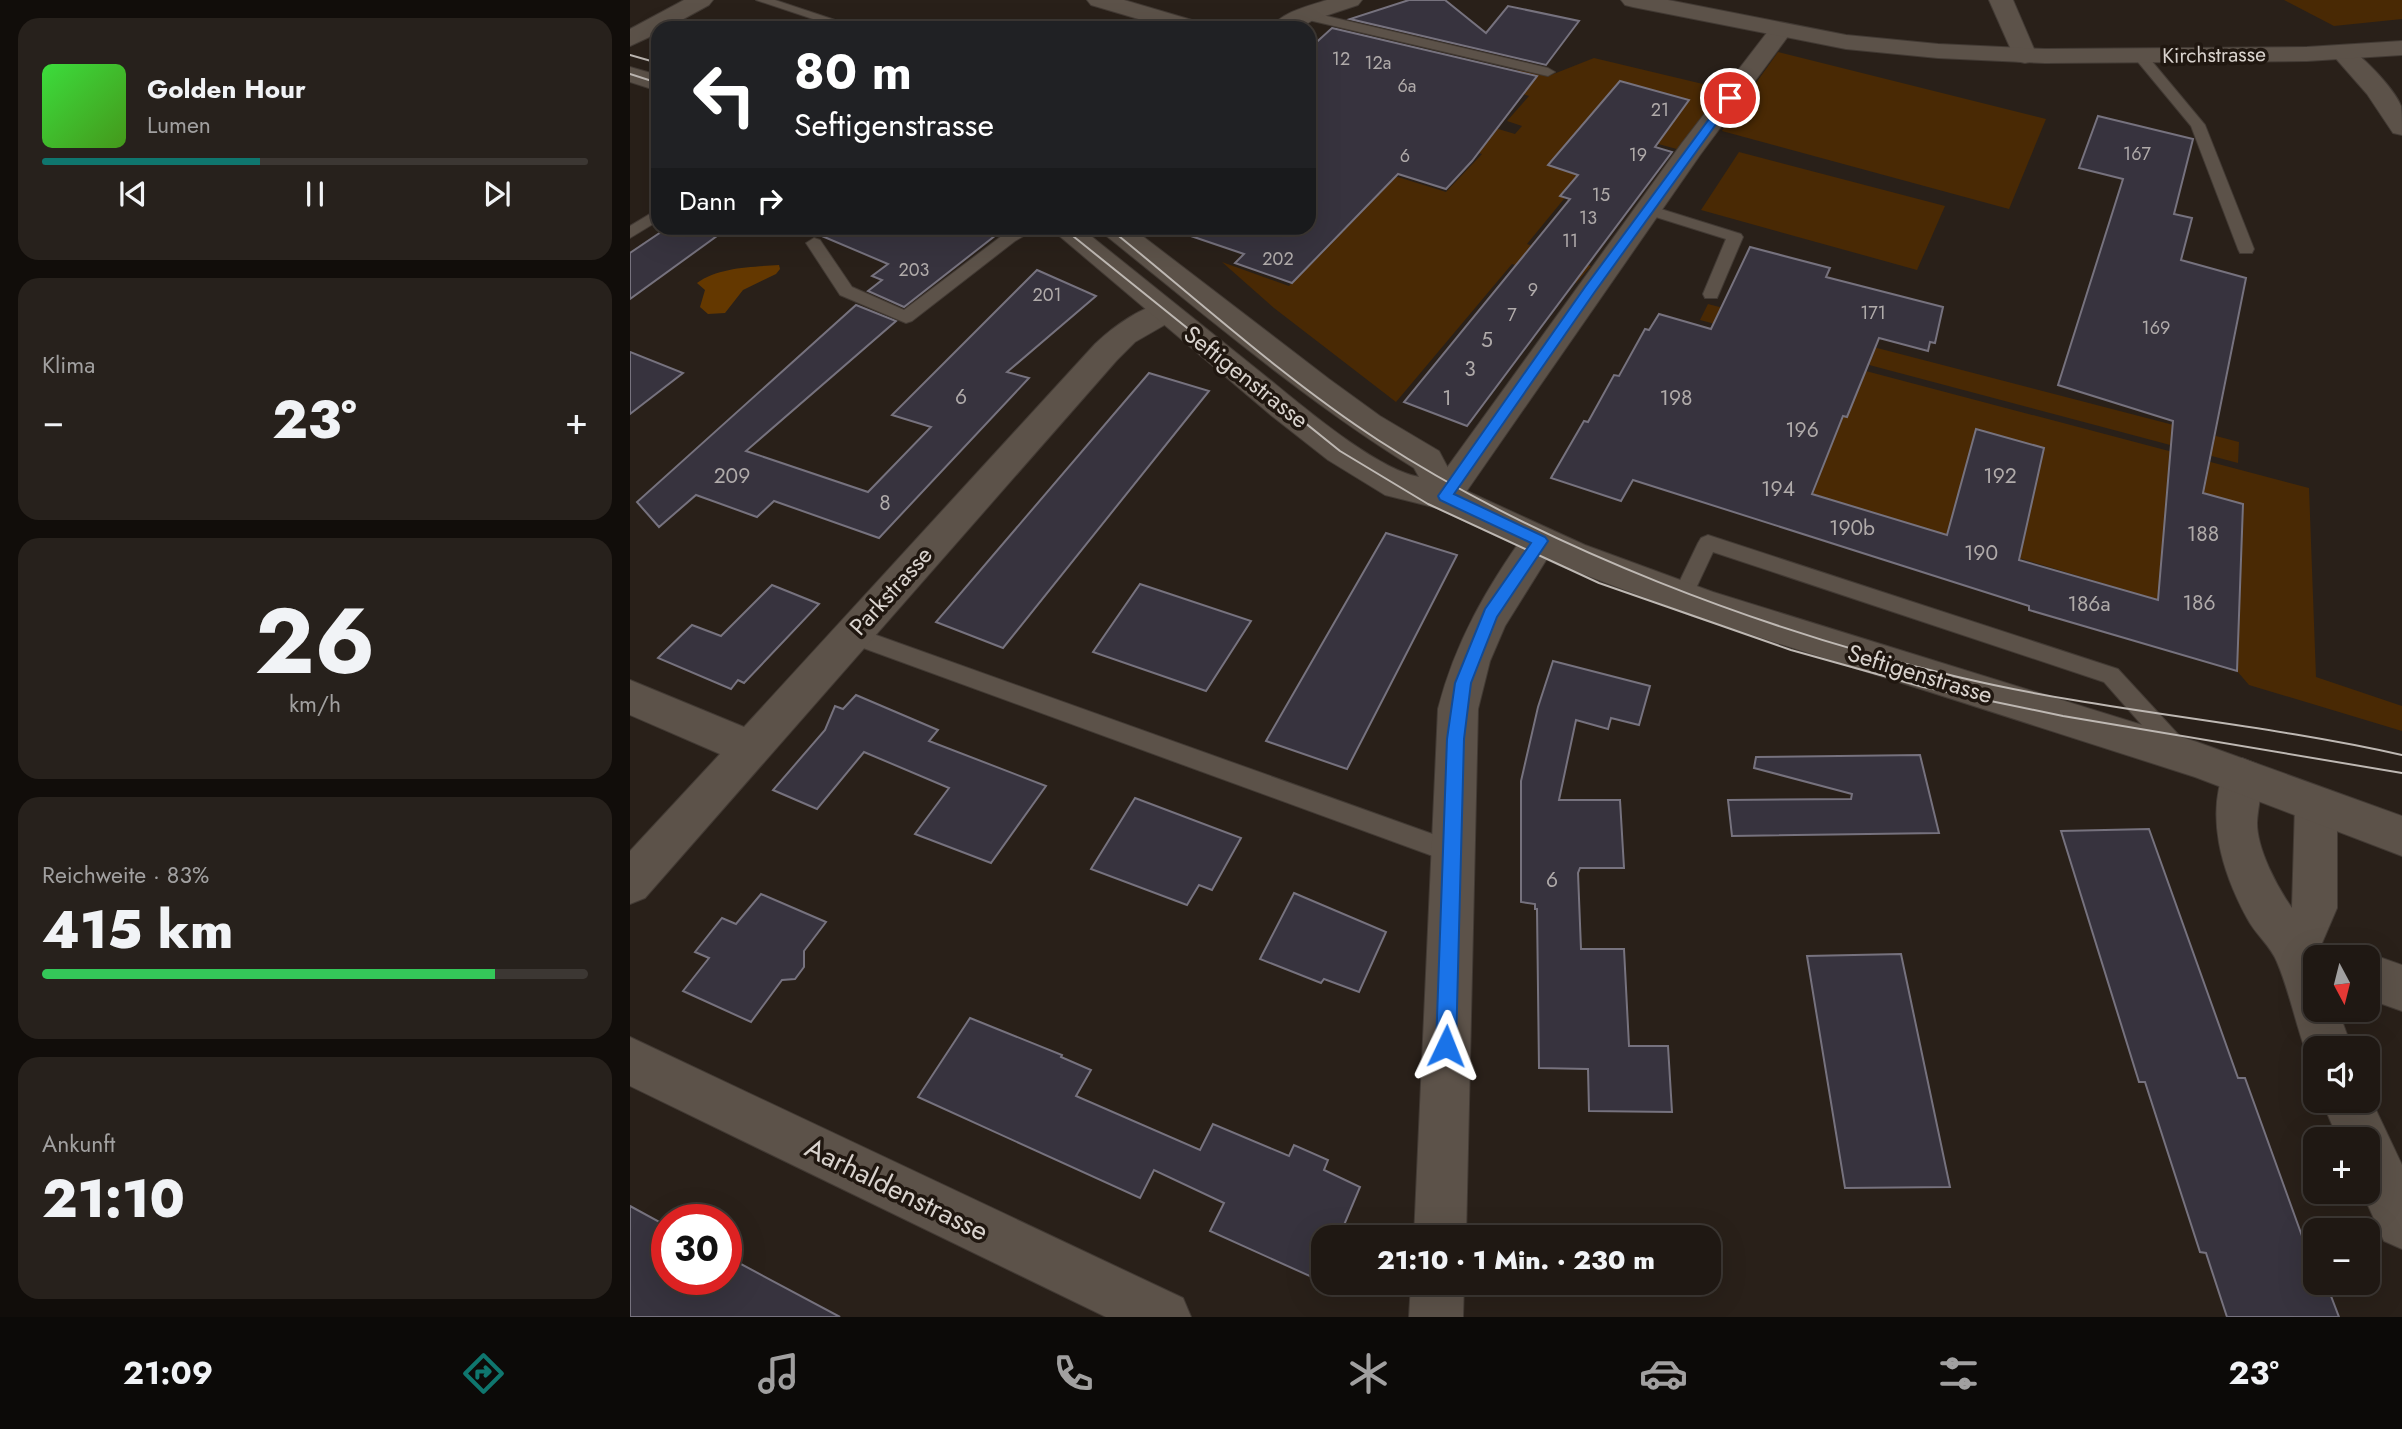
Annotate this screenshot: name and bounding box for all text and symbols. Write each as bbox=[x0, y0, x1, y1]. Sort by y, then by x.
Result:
text: 80 m bbox=[794, 37, 912, 107]
street label: Kirchstrasse bbox=[2162, 39, 2266, 71]
house number: 12 bbox=[1332, 46, 1350, 72]
icon: left bbox=[679, 49, 770, 140]
house number: 12a bbox=[1365, 50, 1392, 76]
pin bbox=[1700, 68, 1760, 128]
text: Golden Hour bbox=[147, 70, 306, 108]
house number: 6a bbox=[1397, 73, 1417, 99]
icon: arrive bbox=[1711, 79, 1749, 117]
house number: 21 bbox=[1651, 97, 1669, 123]
text: Seftigenstrasse bbox=[794, 102, 994, 148]
text: Lumen bbox=[147, 108, 211, 142]
house number: 167 bbox=[2123, 141, 2152, 167]
house number: 19 bbox=[1629, 142, 1647, 168]
house number: 6 bbox=[1400, 143, 1410, 169]
icon: previous bbox=[114, 175, 152, 213]
icon: pause bbox=[296, 175, 334, 213]
icon: next bbox=[478, 175, 516, 213]
text: Dann bbox=[679, 182, 737, 220]
icon: right bbox=[751, 182, 789, 220]
house number: 15 bbox=[1592, 182, 1610, 208]
house number: 13 bbox=[1579, 205, 1597, 231]
house number: 11 bbox=[1562, 228, 1578, 254]
house number: 202 bbox=[1262, 246, 1294, 272]
house number: 203 bbox=[899, 257, 930, 283]
house number: 9 bbox=[1528, 277, 1538, 303]
house number: 201 bbox=[1032, 282, 1062, 308]
house number: 171 bbox=[1860, 300, 1886, 326]
house number: 7 bbox=[1507, 302, 1517, 328]
house number: 169 bbox=[2142, 315, 2170, 341]
street label: Seftigenstrasse bbox=[1176, 317, 1316, 437]
house number: 5 bbox=[1481, 325, 1493, 355]
text: Klima bbox=[42, 348, 95, 382]
house number: 3 bbox=[1464, 354, 1476, 384]
text: 23° bbox=[272, 382, 357, 458]
house number: 6 bbox=[955, 382, 967, 412]
house number: 1 bbox=[1442, 383, 1452, 413]
house number: 198 bbox=[1659, 383, 1693, 413]
text: − bbox=[42, 393, 64, 448]
text: + bbox=[565, 393, 588, 448]
house number: 196 bbox=[1785, 415, 1819, 445]
house number: 209 bbox=[714, 461, 750, 491]
house number: 192 bbox=[1983, 461, 2017, 491]
house number: 194 bbox=[1761, 474, 1795, 504]
house number: 8 bbox=[879, 488, 891, 518]
house number: 190b bbox=[1829, 513, 1875, 543]
house number: 188 bbox=[2187, 519, 2219, 549]
street label: Parkstrasse bbox=[841, 538, 940, 643]
house number: 190 bbox=[1964, 538, 1998, 568]
text: 26 bbox=[255, 576, 375, 707]
house number: 186 bbox=[2182, 588, 2216, 618]
house number: 186a bbox=[2067, 589, 2111, 619]
street label: Seftigenstrasse bbox=[1843, 635, 1997, 712]
text: km/h bbox=[289, 687, 341, 721]
text: Reichweite · 83% bbox=[42, 858, 209, 892]
house number: 6 bbox=[1546, 865, 1558, 895]
text: 415 km bbox=[42, 892, 233, 968]
north arrow bbox=[2303, 945, 2380, 1022]
map controls bbox=[2303, 945, 2380, 1295]
position arrow bbox=[1409, 1009, 1483, 1083]
button: sound bbox=[2303, 1036, 2380, 1113]
text: Ankunft bbox=[42, 1127, 115, 1161]
street label: Aarhaldenstrasse bbox=[798, 1127, 995, 1252]
button: + bbox=[2303, 1127, 2380, 1204]
text: 21:10 bbox=[42, 1161, 185, 1237]
speed limit sign: 30 bbox=[651, 1204, 742, 1295]
button: − bbox=[2303, 1218, 2380, 1295]
text: 21:10 · 1 Min. · 230 m bbox=[1377, 1241, 1655, 1279]
icon: directions bbox=[459, 1349, 508, 1398]
icon: music bbox=[754, 1349, 803, 1398]
icon: phone bbox=[1049, 1349, 1098, 1398]
icon: climate bbox=[1344, 1349, 1393, 1398]
icon: car bbox=[1639, 1349, 1688, 1398]
icon: filters bbox=[1934, 1349, 1983, 1398]
text: 21:09 bbox=[123, 1350, 213, 1396]
text: 23° bbox=[2229, 1350, 2279, 1396]

